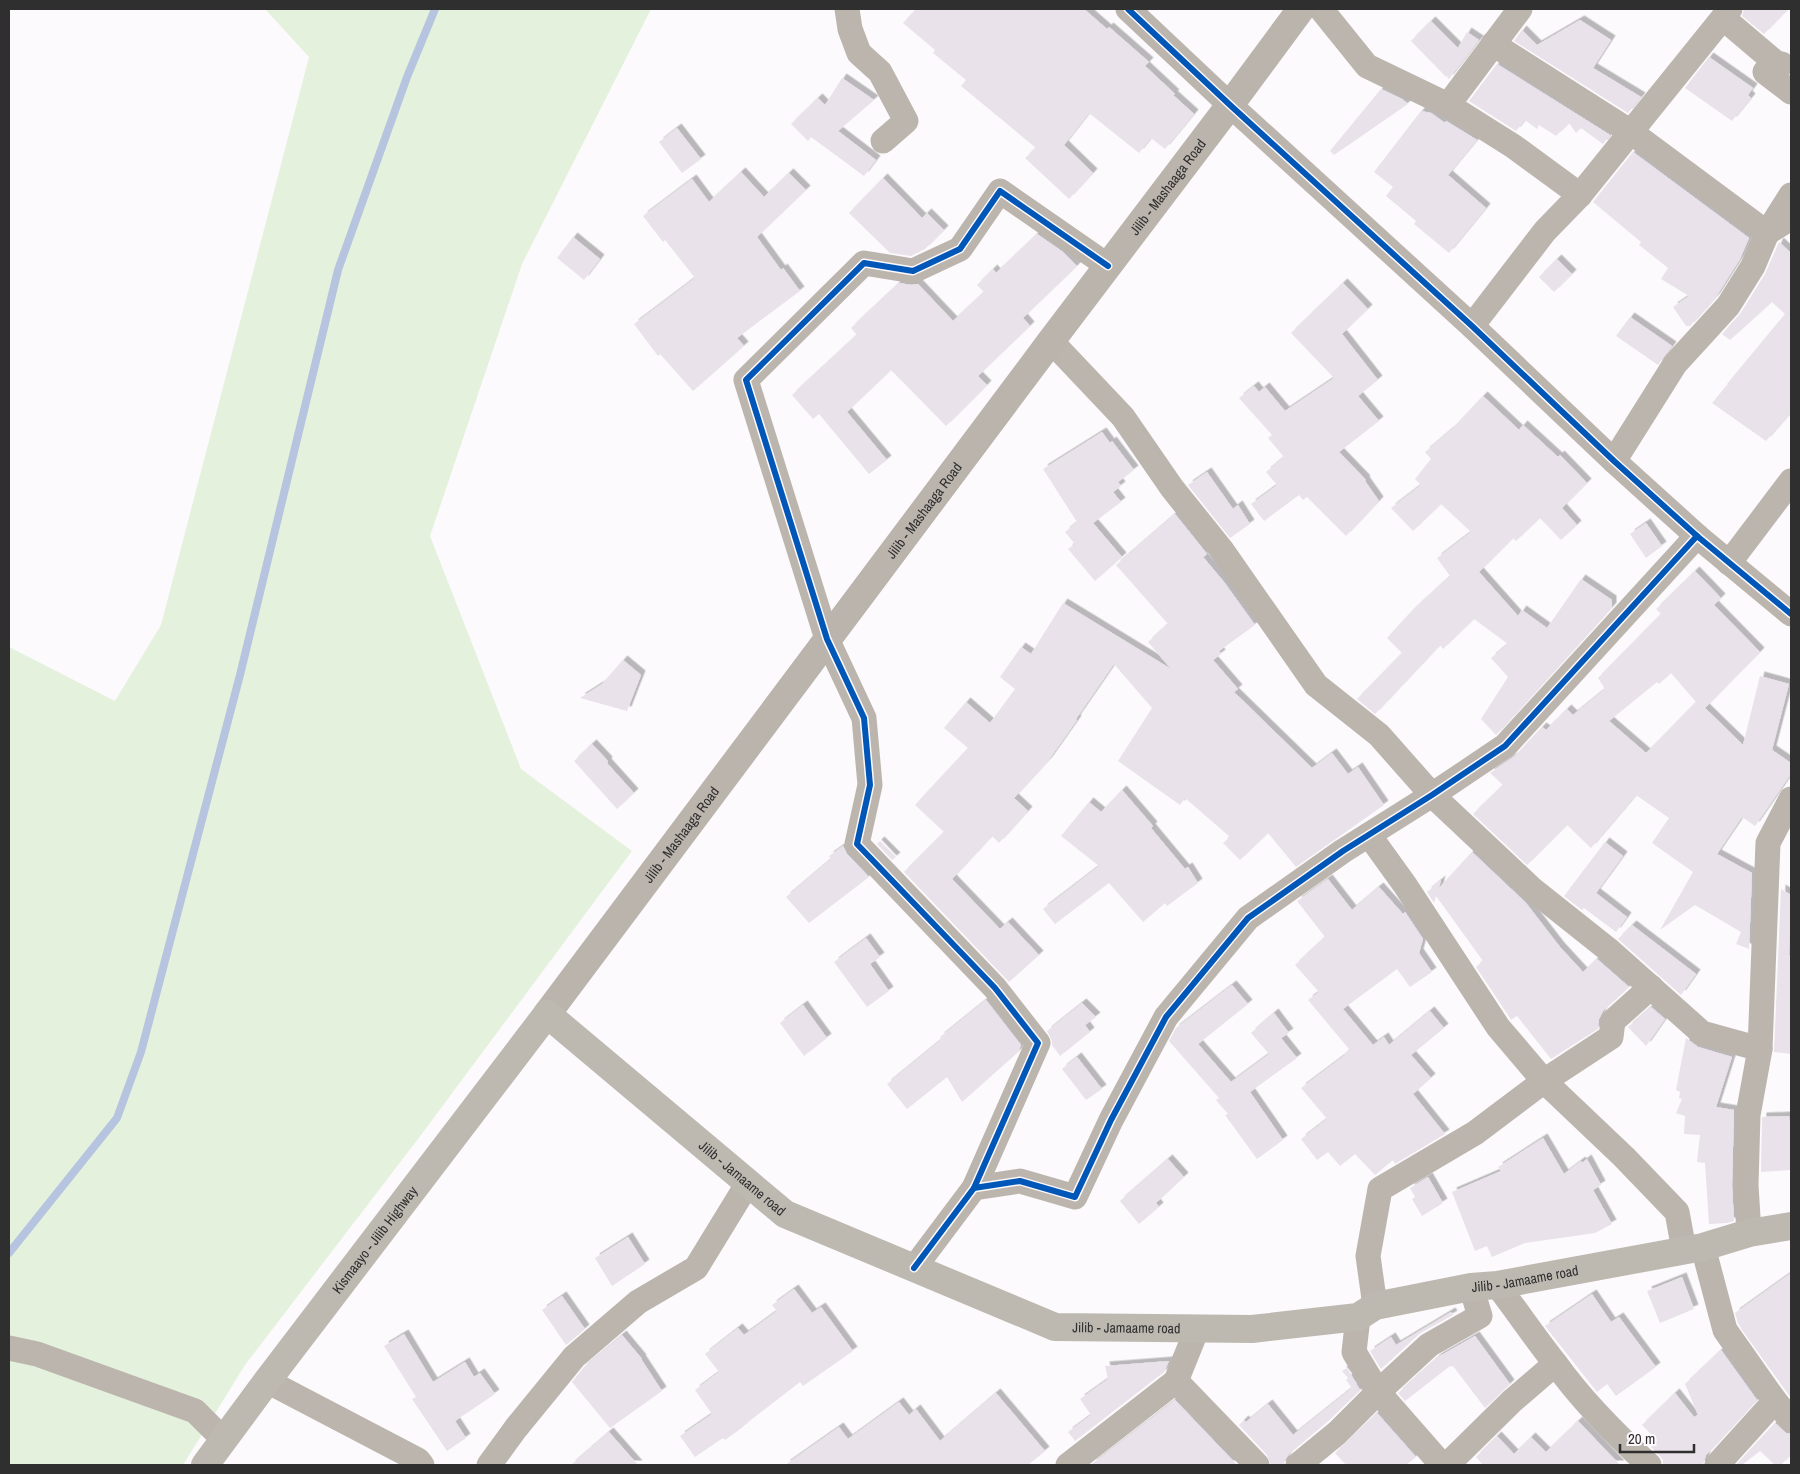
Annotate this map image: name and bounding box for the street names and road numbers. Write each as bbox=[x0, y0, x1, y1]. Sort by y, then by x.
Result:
street label: Jilib - Mashaaga Road bbox=[1126, 136, 1210, 239]
street label: Jilib - Mashaaga Road bbox=[882, 459, 966, 562]
street label: Jilib - Mashaaga Road bbox=[639, 783, 723, 886]
street label: Jilib - Jamaame road bbox=[695, 1136, 789, 1220]
street label: Kismaayo - Jilib Highway bbox=[328, 1182, 422, 1297]
street label: Jilib - Jamaame road bbox=[1471, 1261, 1580, 1296]
street label: Jilib - Jamaame road bbox=[1072, 1318, 1180, 1337]

